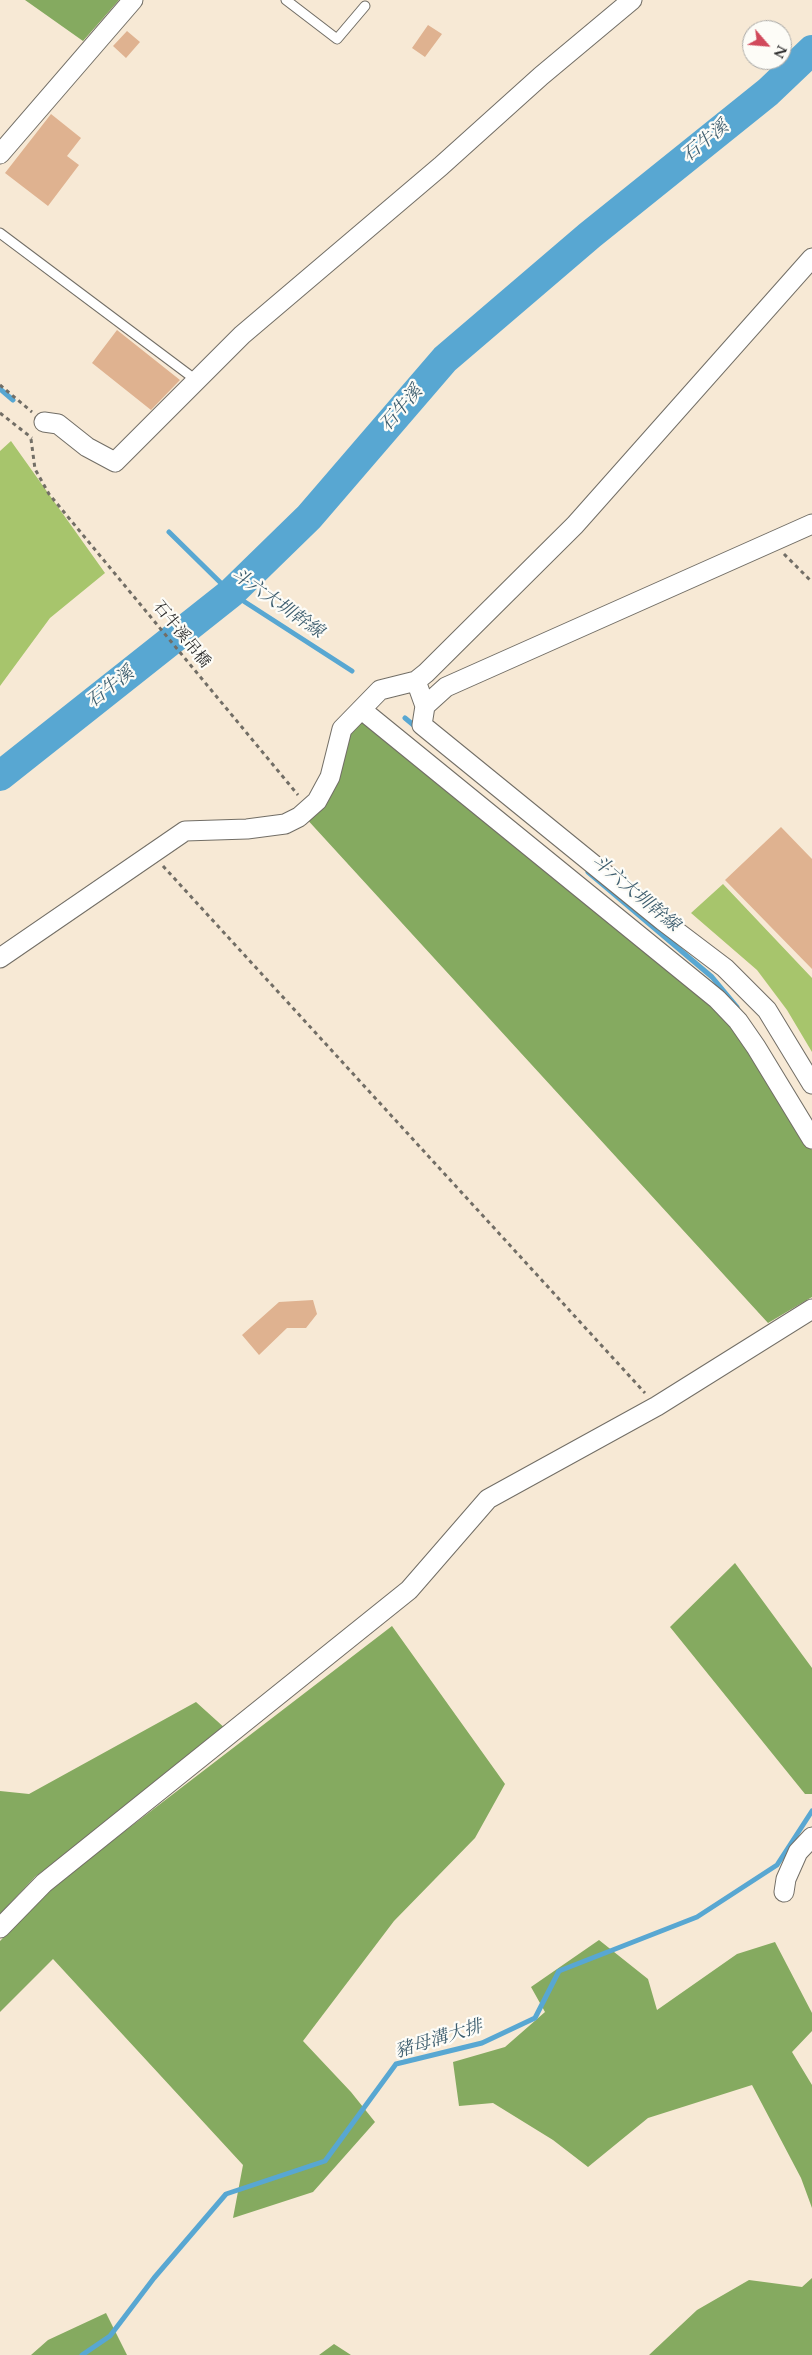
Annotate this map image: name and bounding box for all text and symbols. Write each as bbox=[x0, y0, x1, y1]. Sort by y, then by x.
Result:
north arrow bbox=[742, 20, 792, 70]
text: N bbox=[769, 42, 791, 61]
water label: 石牛溪 bbox=[678, 117, 734, 167]
water label: 石牛溪 bbox=[376, 382, 428, 436]
water label: 斗六大圳幹線 bbox=[227, 564, 327, 644]
street label: 石牛溪吊橋 bbox=[148, 598, 214, 672]
water label: 石牛溪 bbox=[83, 663, 139, 713]
water label: 斗六大圳幹線 bbox=[587, 851, 683, 937]
water label: 豬母溝大排 bbox=[393, 2017, 485, 2063]

